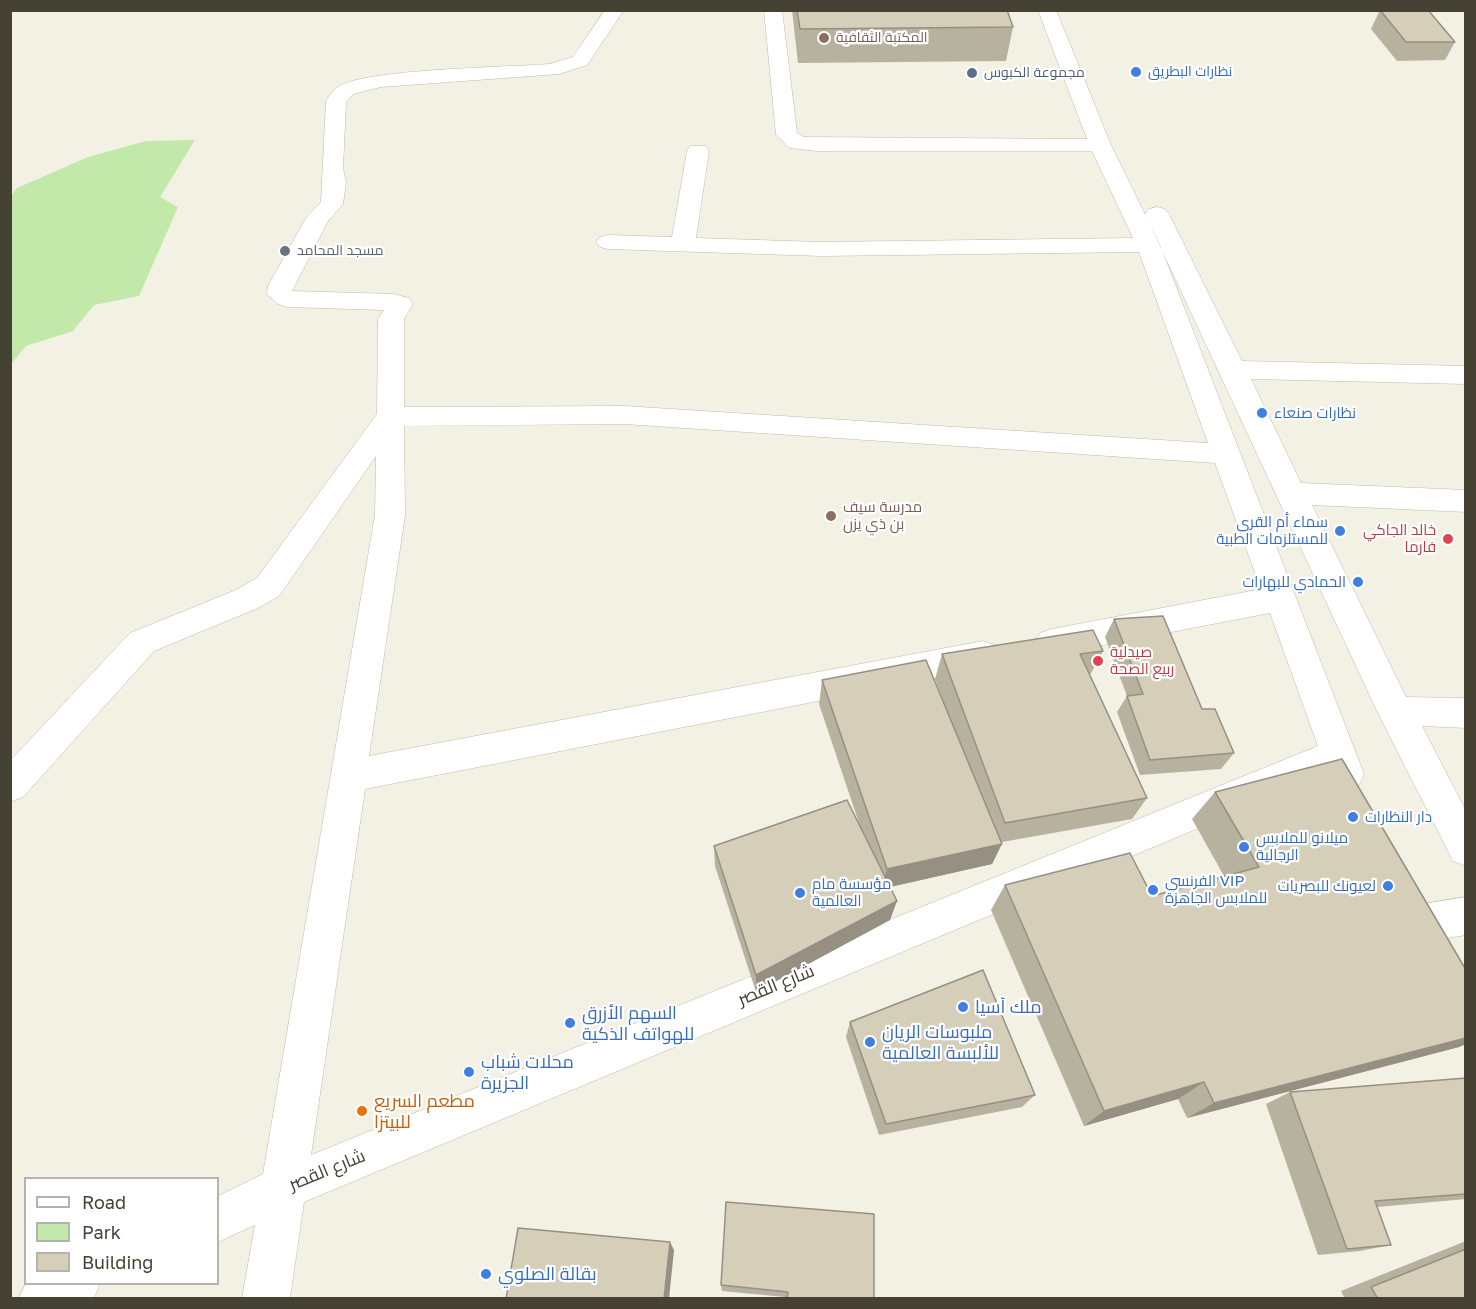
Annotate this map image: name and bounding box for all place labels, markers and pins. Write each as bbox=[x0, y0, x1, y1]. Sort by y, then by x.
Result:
place label: المكتبة الثقافية bbox=[836, 30, 928, 46]
marker: المكتبة الثقافية bbox=[817, 31, 831, 45]
place label: نظارات البطريق bbox=[1148, 64, 1232, 80]
place label: مجموعة الكبوس bbox=[984, 65, 1085, 81]
marker: نظارات البطريق bbox=[1129, 65, 1143, 79]
marker: مجموعة الكبوس bbox=[965, 66, 979, 80]
place label: مسجد المحامد bbox=[297, 243, 384, 259]
marker: مسجد المحامد bbox=[278, 244, 292, 258]
place label: نظارات صنعاء bbox=[1274, 404, 1356, 422]
marker: نظارات صنعاء bbox=[1255, 406, 1269, 420]
place label: مدرسة سيف بن ذي يزن bbox=[843, 498, 922, 533]
marker: مدرسة سيف بن ذي يزن bbox=[824, 509, 838, 523]
place label: سماء أم القرى للمستلزمات الطبية bbox=[1216, 513, 1328, 548]
place label: خالد الجاكي فارما bbox=[1363, 521, 1436, 556]
marker: سماء أم القرى للمستلزمات الطبية bbox=[1333, 524, 1347, 538]
marker: خالد الجاكي فارما bbox=[1441, 532, 1455, 546]
place label: الحمادي للبهارات bbox=[1243, 573, 1346, 591]
marker: الحمادي للبهارات bbox=[1351, 575, 1365, 589]
place label: صيدلية ربيع الصحة bbox=[1110, 643, 1174, 678]
marker: صيدلية ربيع الصحة bbox=[1091, 654, 1105, 668]
place label: دار النظارات bbox=[1365, 808, 1432, 826]
marker: دار النظارات bbox=[1346, 810, 1360, 824]
place label: ميلانو للملابس الرجالية bbox=[1256, 829, 1348, 864]
marker: ميلانو للملابس الرجالية bbox=[1237, 840, 1251, 854]
place label: الفرنسي VIP للملابس الجاهزة bbox=[1165, 872, 1267, 907]
place label: مؤسسة مام العالمية bbox=[812, 875, 891, 910]
place label: لعيونك للبصريات bbox=[1278, 877, 1376, 895]
marker: لعيونك للبصريات bbox=[1381, 879, 1395, 893]
marker: الفرنسي VIP للملابس الجاهزة bbox=[1146, 883, 1160, 897]
marker: مؤسسة مام العالمية bbox=[793, 886, 807, 900]
place label: ملك آسيا bbox=[975, 996, 1042, 1018]
marker: ملك آسيا bbox=[956, 1000, 970, 1014]
place label: السهم الأزرق للهواتف الذكية bbox=[582, 1002, 694, 1044]
marker: السهم الأزرق للهواتف الذكية bbox=[563, 1016, 577, 1030]
place label: ملبوسات الريان للألبسة العالمية bbox=[882, 1021, 999, 1064]
marker: ملبوسات الريان للألبسة العالمية bbox=[863, 1035, 877, 1049]
place label: محلات شباب الجزيرة bbox=[481, 1051, 574, 1094]
marker: محلات شباب الجزيرة bbox=[462, 1065, 476, 1079]
place label: مطعم السريع للبيتزا bbox=[374, 1090, 475, 1132]
marker: مطعم السريع للبيتزا bbox=[355, 1104, 369, 1118]
place label: بقالة الصلوي bbox=[498, 1263, 597, 1285]
marker: بقالة الصلوي bbox=[479, 1267, 493, 1281]

